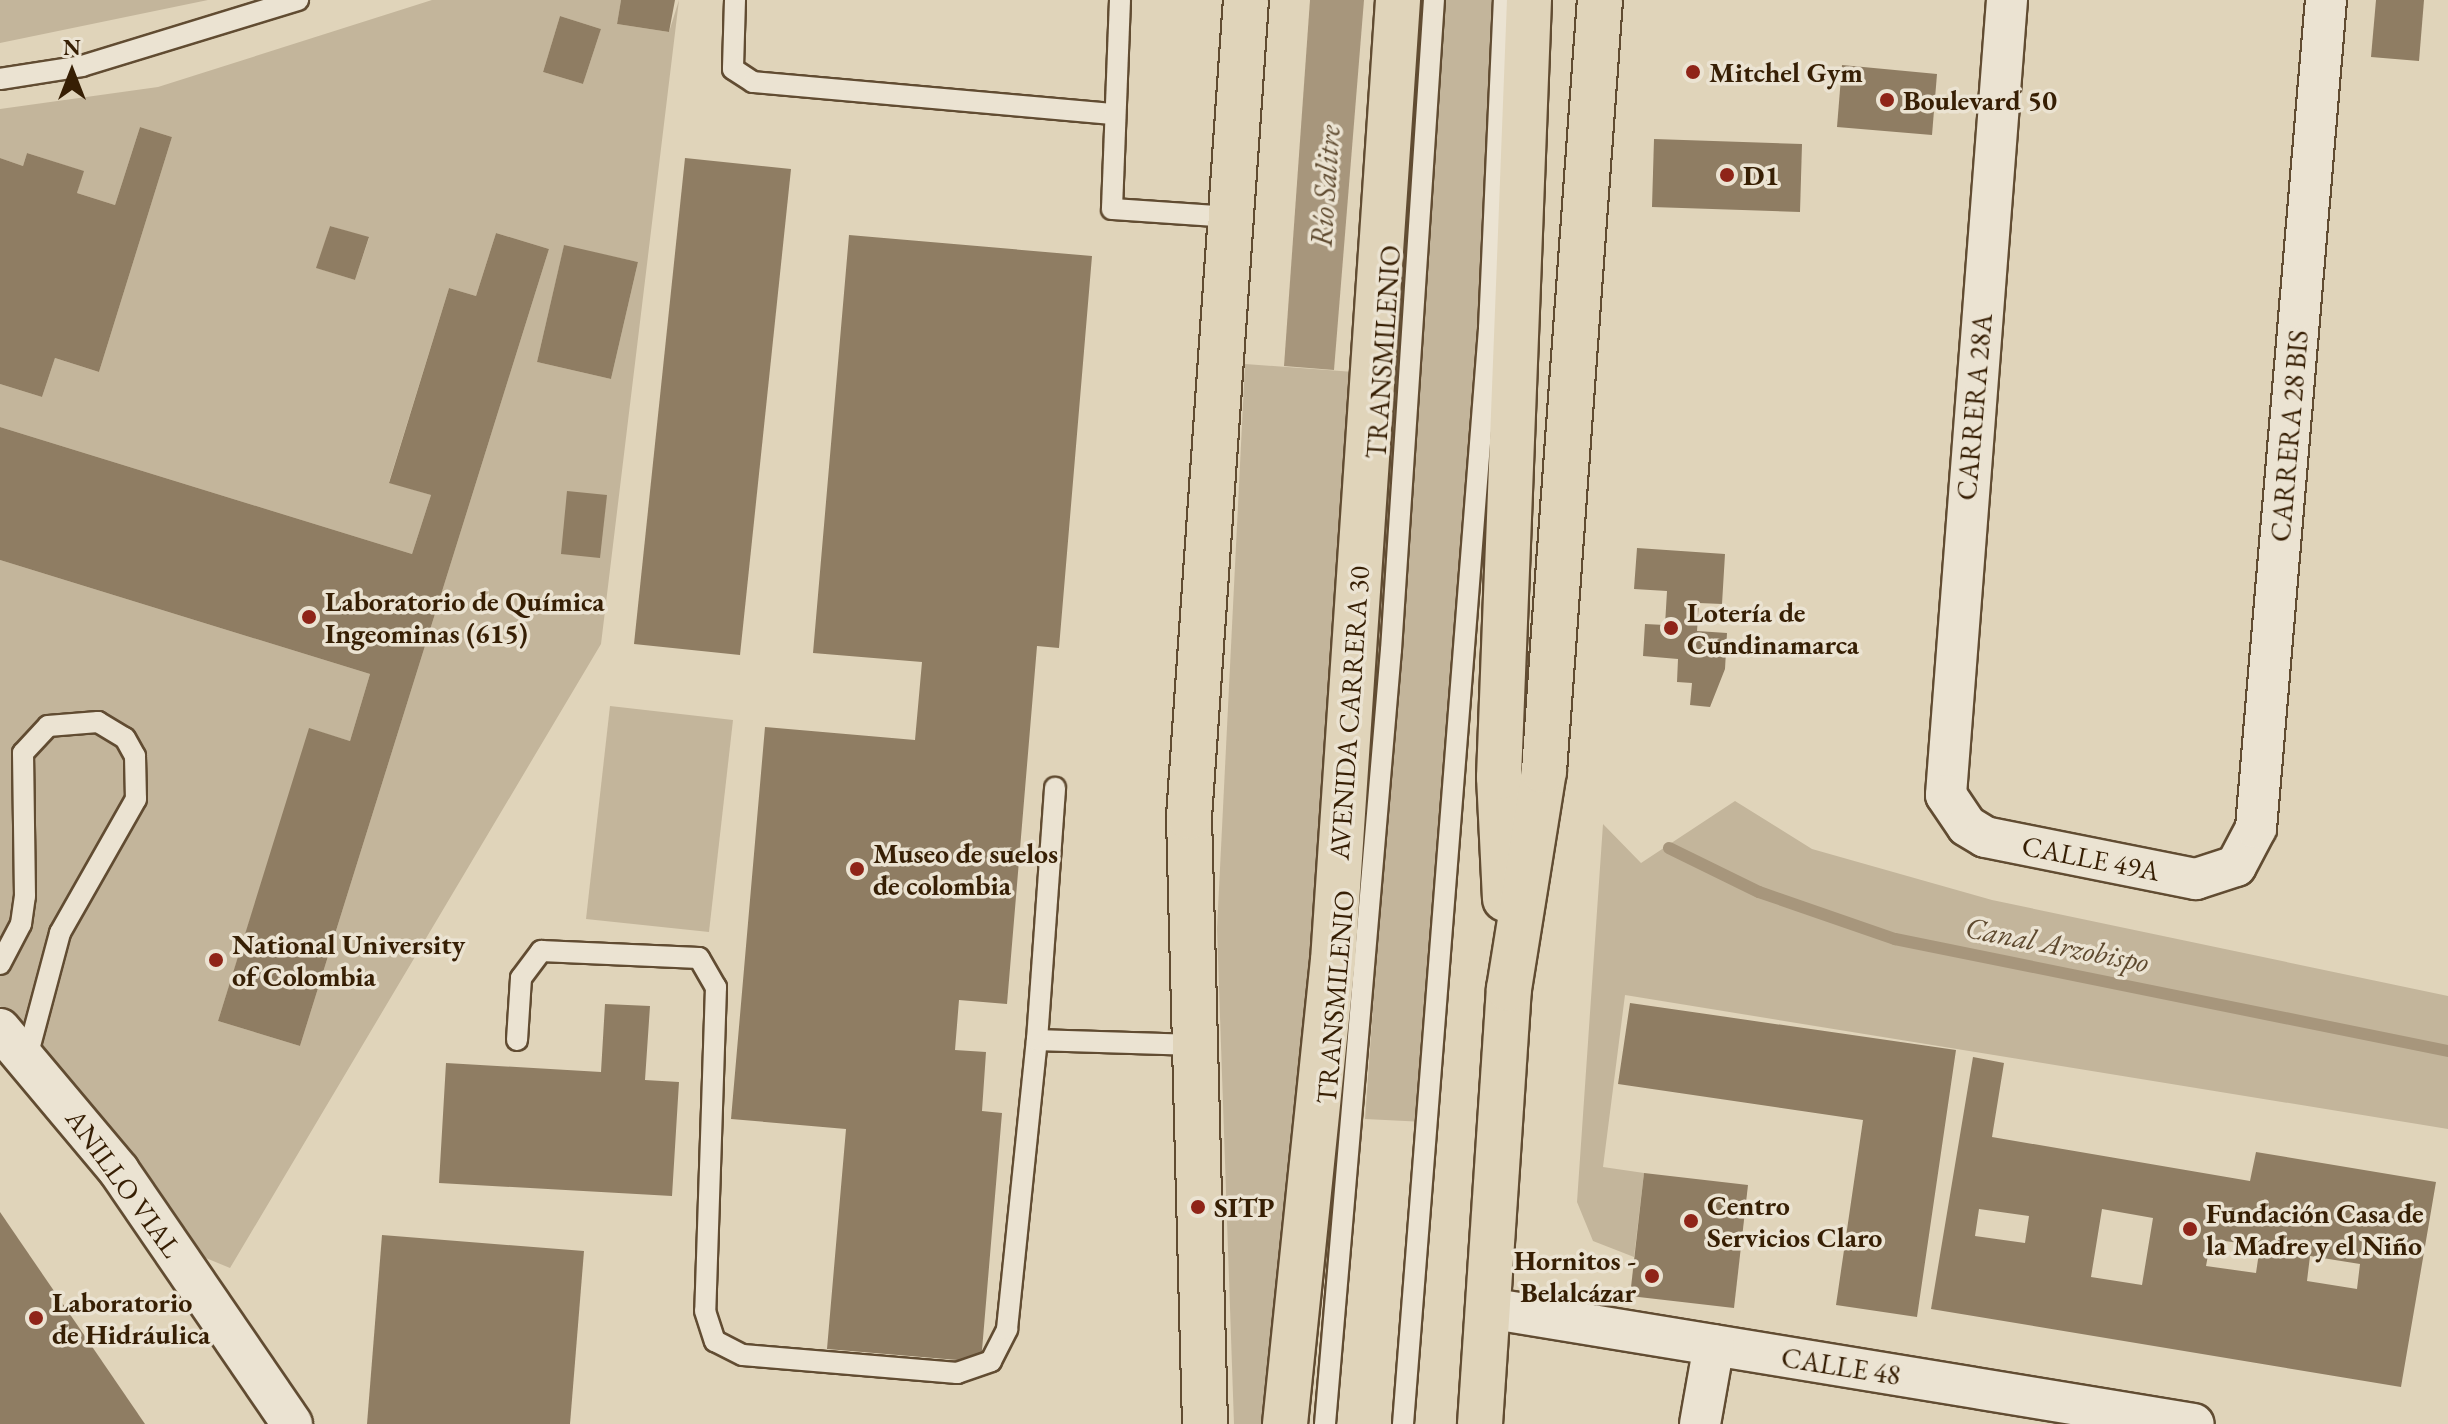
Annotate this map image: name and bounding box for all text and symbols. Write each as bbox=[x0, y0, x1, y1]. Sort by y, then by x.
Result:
north arrow bbox=[32, 32, 112, 112]
text: N bbox=[63, 33, 81, 62]
place label: Mitchel Gym bbox=[1709, 55, 1863, 89]
marker: Mitchel Gym bbox=[1684, 63, 1702, 81]
place label: Boulevard 50 bbox=[1903, 83, 2057, 117]
marker: Boulevard 50 bbox=[1878, 91, 1896, 109]
water label: Río Salitre bbox=[1304, 124, 1348, 248]
place label: D1 bbox=[1743, 158, 1779, 192]
marker: D1 bbox=[1718, 166, 1736, 184]
street label: TRANSMILENIO bbox=[1359, 244, 1407, 460]
street label: CARRERA 28A bbox=[1949, 312, 1999, 502]
street label: CARRERA 28 BIS bbox=[2263, 329, 2315, 543]
street label: AVENIDA CARRERA 30 bbox=[1322, 565, 1376, 861]
place label: Laboratorio de Química Ingeominas (615) bbox=[325, 584, 604, 650]
place label: Lotería de Cundinamarca bbox=[1687, 595, 1859, 661]
marker: Laboratorio de Química Ingeominas (615) bbox=[300, 608, 318, 626]
marker: Lotería de Cundinamarca bbox=[1662, 619, 1680, 637]
street label: CALLE 49A bbox=[2019, 828, 2163, 888]
place label: Museo de suelos de colombia bbox=[873, 836, 1058, 902]
marker: Museo de suelos de colombia bbox=[848, 860, 866, 878]
street label: TRANSMILENIO bbox=[1309, 889, 1361, 1105]
water label: Canal Arzobispo bbox=[1962, 910, 2152, 980]
place label: National University of Colombia bbox=[232, 927, 465, 993]
marker: National University of Colombia bbox=[207, 951, 225, 969]
street label: ANILLO VIAL bbox=[59, 1102, 189, 1264]
place label: Centro Servicios Claro bbox=[1707, 1188, 1882, 1254]
place label: SITP bbox=[1214, 1190, 1274, 1224]
place label: Fundación Casa de la Madre y el Niño bbox=[2206, 1196, 2424, 1262]
marker: SITP bbox=[1189, 1198, 1207, 1216]
marker: Centro Servicios Claro bbox=[1682, 1212, 1700, 1230]
marker: Fundación Casa de la Madre y el Niño bbox=[2181, 1220, 2199, 1238]
place label: Hornitos - Belalcázar bbox=[1514, 1243, 1636, 1309]
marker: Hornitos - Belalcázar bbox=[1643, 1267, 1661, 1285]
place label: Laboratorio de Hidráulica bbox=[52, 1285, 210, 1351]
marker: Laboratorio de Hidráulica bbox=[27, 1309, 45, 1327]
street label: CALLE 48 bbox=[1779, 1340, 1903, 1392]

